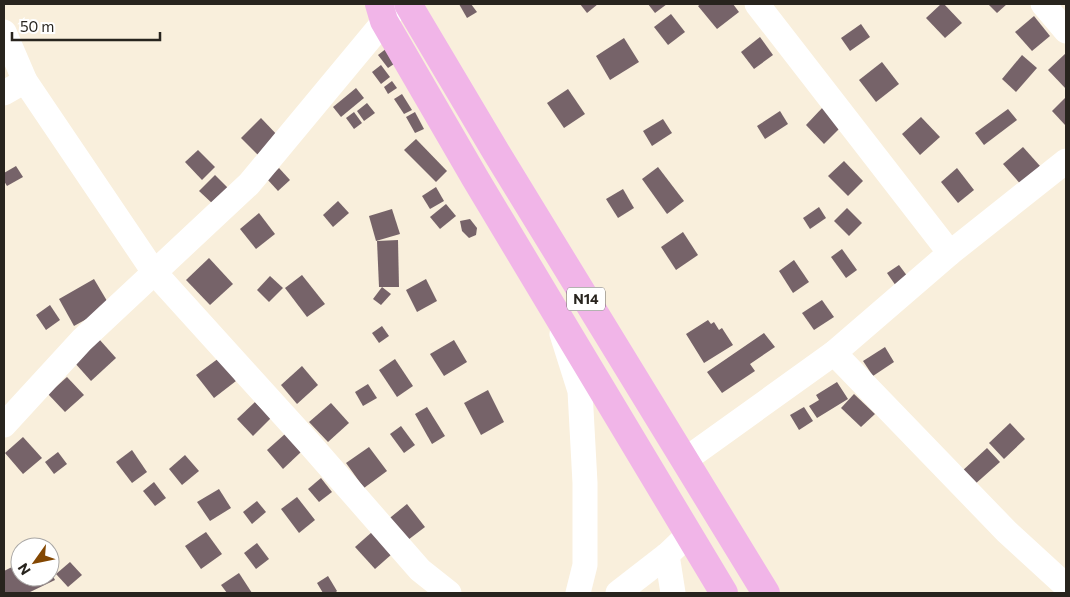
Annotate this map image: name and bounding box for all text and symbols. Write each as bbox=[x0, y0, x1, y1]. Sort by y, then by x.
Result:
scale bar bbox=[12, 10, 160, 42]
text: 50 m bbox=[20, 17, 54, 35]
road number: N14 bbox=[567, 288, 605, 310]
north arrow bbox=[10, 537, 60, 587]
text: N bbox=[14, 560, 34, 578]

